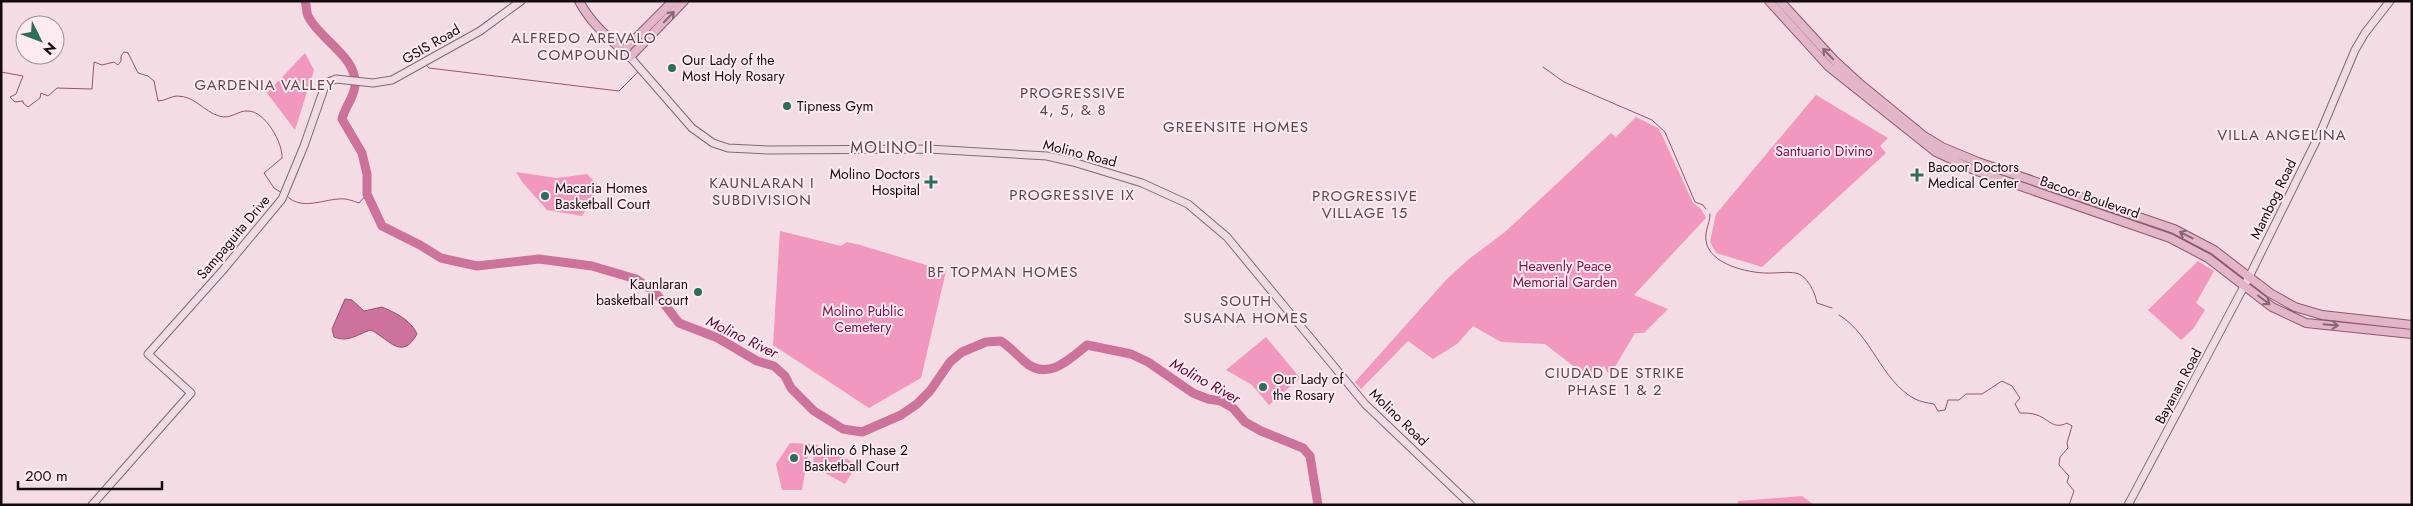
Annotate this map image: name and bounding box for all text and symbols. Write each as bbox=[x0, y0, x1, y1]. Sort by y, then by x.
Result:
one-way arrow bbox=[663, 10, 675, 23]
north arrow bbox=[15, 15, 65, 65]
street label: GSIS Road bbox=[398, 19, 464, 69]
district label: ALFREDO AREVALO COMPOUND bbox=[511, 27, 657, 66]
text: N bbox=[39, 38, 61, 60]
one-way arrow bbox=[1822, 48, 1834, 60]
place label: Our Lady of the Most Holy Rosary bbox=[682, 50, 786, 86]
marker: Our Lady of the Most Holy Rosary bbox=[666, 62, 678, 74]
district label: GARDENIA VALLEY bbox=[194, 74, 336, 96]
district label: PROGRESSIVE 4, 5, & 8 bbox=[1020, 82, 1126, 121]
place label: Tipness Gym bbox=[797, 96, 873, 116]
marker: Tipness Gym bbox=[781, 100, 793, 112]
district label: GREENSITE HOMES bbox=[1163, 116, 1309, 138]
district label: VILLA ANGELINA bbox=[2217, 124, 2347, 146]
street label: Molino Road bbox=[1041, 134, 1119, 172]
district label: MOLINO II bbox=[850, 136, 934, 159]
park label: Santuario Divino bbox=[1775, 141, 1873, 161]
street label: Mambog Road bbox=[2245, 156, 2301, 242]
place label: Bacoor Doctors Medical Center bbox=[1928, 157, 2019, 193]
place label: Molino Doctors Hospital bbox=[830, 164, 920, 200]
marker: Bacoor Doctors Medical Center bbox=[1910, 168, 1924, 182]
street label: Bacoor Boulevard bbox=[2037, 171, 2143, 223]
district label: KAUNLARAN I SUBDIVISION bbox=[709, 172, 815, 211]
marker: Molino Doctors Hospital bbox=[924, 175, 938, 189]
place label: Macaria Homes Basketball Court bbox=[555, 178, 650, 214]
district label: PROGRESSIVE IX bbox=[1009, 184, 1135, 206]
district label: PROGRESSIVE VILLAGE 15 bbox=[1312, 185, 1418, 224]
marker: Macaria Homes Basketball Court bbox=[539, 190, 551, 202]
street label: Sampaguita Drive bbox=[192, 191, 274, 283]
one-way arrow bbox=[2179, 230, 2194, 240]
park label: Heavenly Peace Memorial Garden bbox=[1513, 256, 1617, 292]
district label: BF TOPMAN HOMES bbox=[927, 261, 1079, 283]
place label: Kaunlaran basketball court bbox=[596, 274, 689, 310]
marker: Kaunlaran basketball court bbox=[692, 286, 704, 298]
district label: SOUTH SUSANA HOMES bbox=[1184, 290, 1308, 329]
one-way arrow bbox=[2257, 295, 2270, 306]
park label: Molino Public Cemetery bbox=[822, 301, 904, 337]
water label: Molino River bbox=[702, 310, 783, 364]
one-way arrow bbox=[2323, 321, 2339, 330]
street label: Bayanan Road bbox=[2150, 345, 2206, 427]
water label: Molino River bbox=[1166, 353, 1245, 410]
district label: CIUDAD DE STRIKE PHASE 1 & 2 bbox=[1545, 362, 1685, 401]
place label: Our Lady of the Rosary bbox=[1273, 369, 1344, 405]
marker: Our Lady of the Rosary bbox=[1257, 381, 1269, 393]
street label: Molino Road bbox=[1365, 384, 1433, 450]
place label: Molino 6 Phase 2 Basketball Court bbox=[804, 440, 908, 476]
marker: Molino 6 Phase 2 Basketball Court bbox=[788, 452, 800, 464]
scale bar bbox=[18, 458, 161, 490]
text: 200 m bbox=[25, 465, 68, 487]

